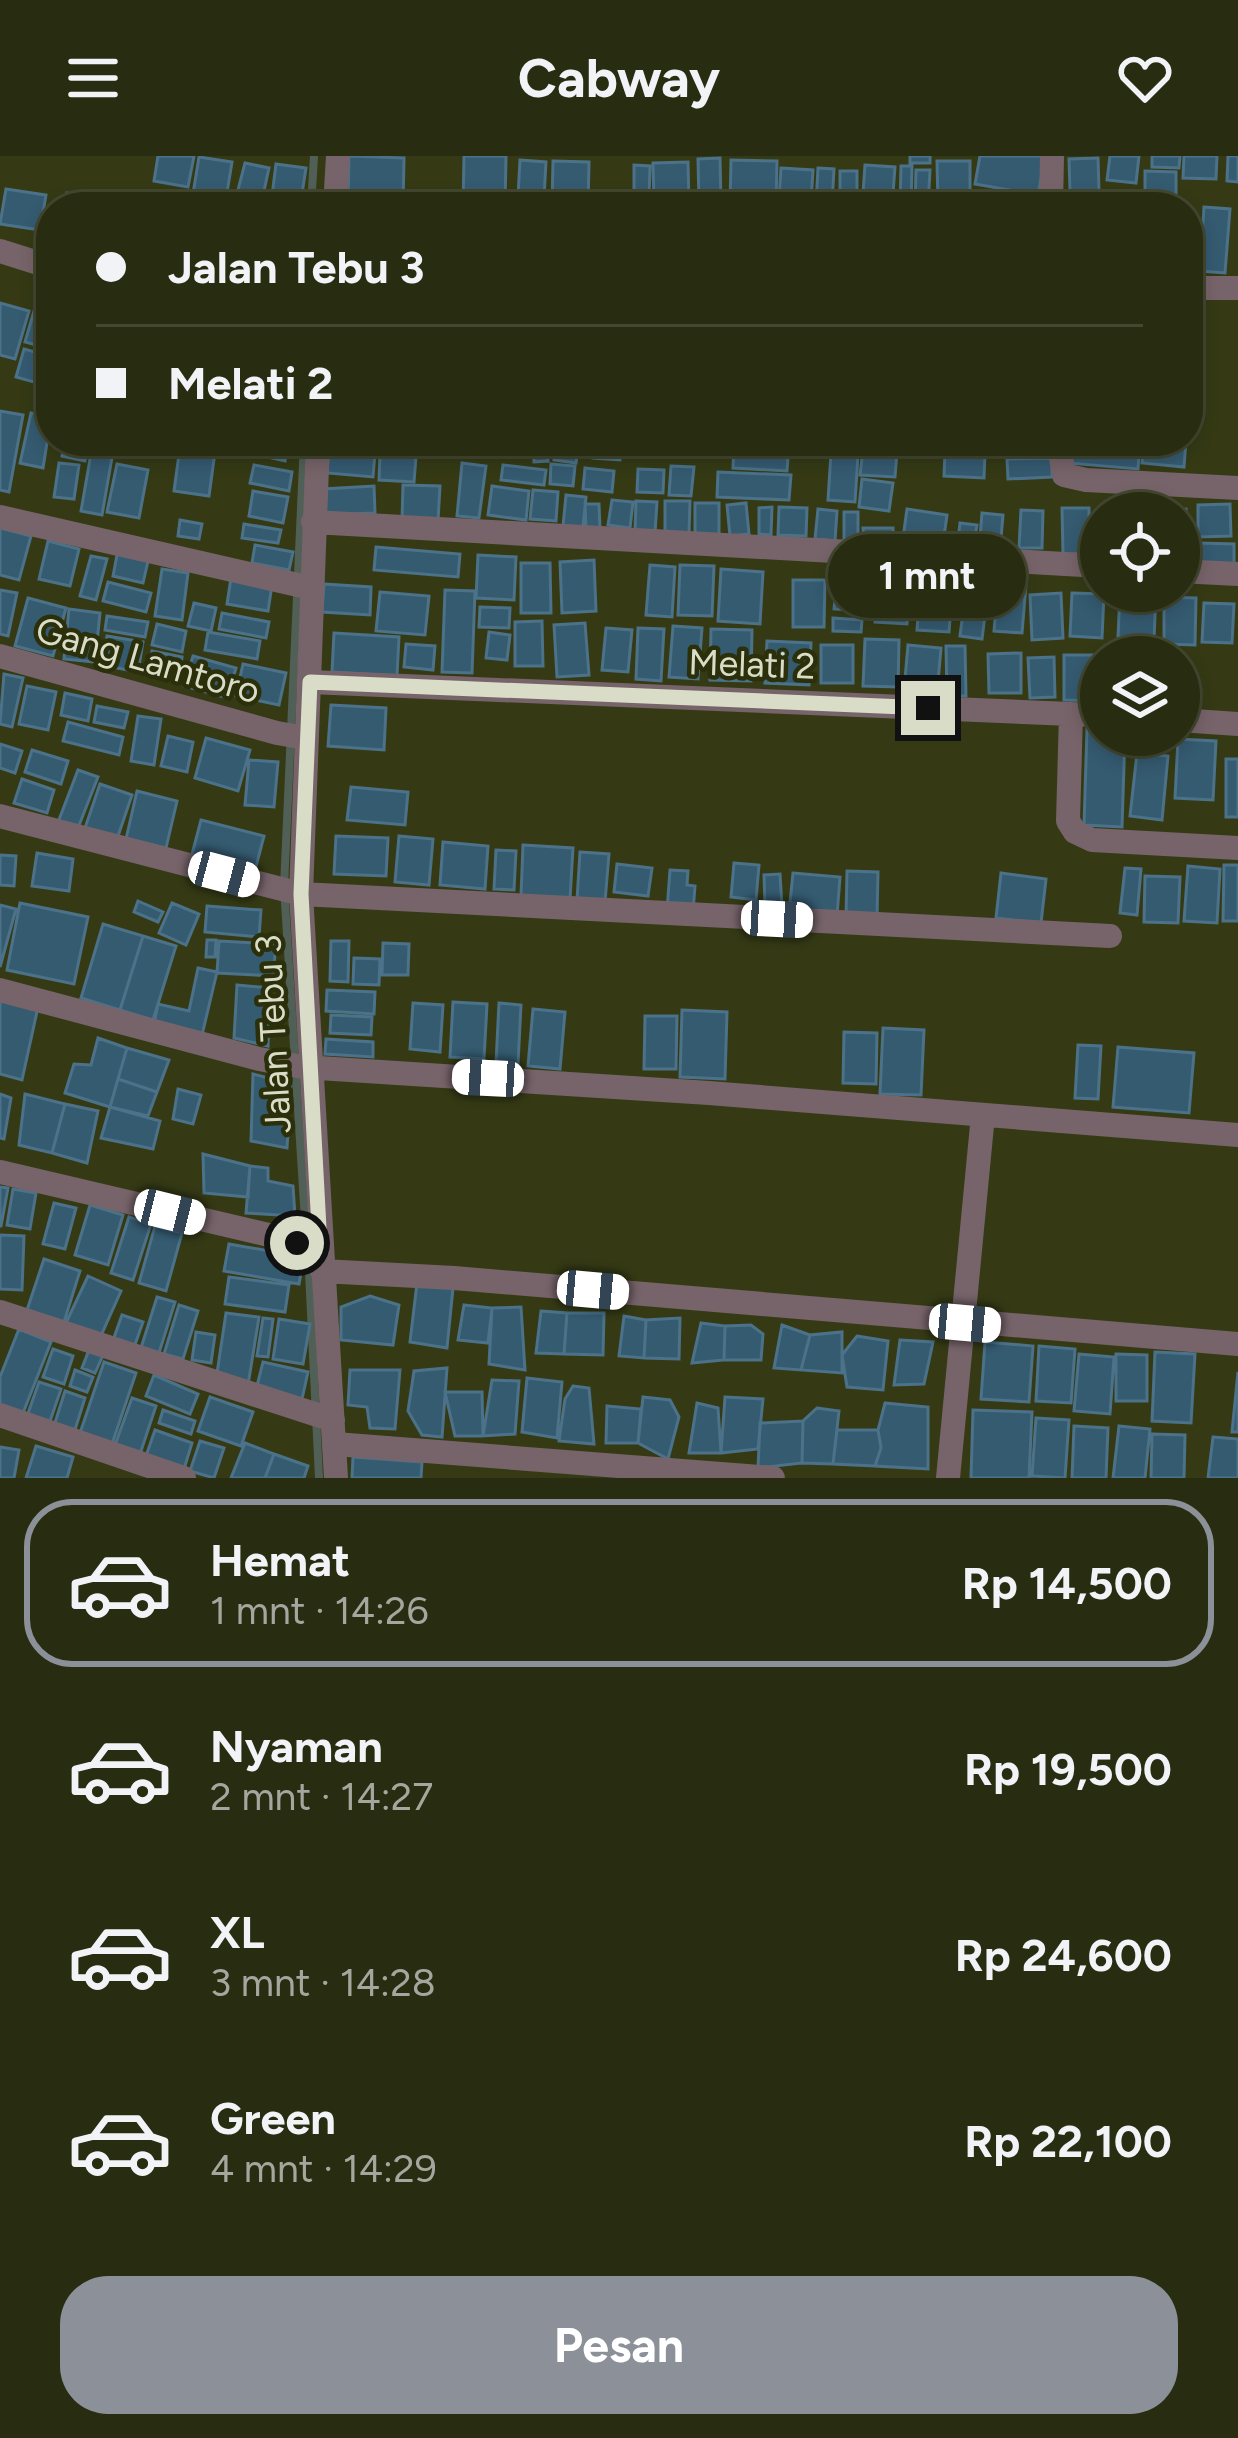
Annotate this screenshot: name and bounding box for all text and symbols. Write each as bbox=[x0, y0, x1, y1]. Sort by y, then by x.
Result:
icon: menu bbox=[60, 45, 126, 111]
icon: heart bbox=[1112, 45, 1178, 111]
text: Cabway bbox=[518, 46, 720, 111]
text: Jalan Tebu 3 bbox=[168, 240, 425, 294]
text: Melati 2 bbox=[168, 356, 333, 410]
map controls bbox=[1080, 492, 1200, 756]
button: locate bbox=[1080, 492, 1200, 612]
callout: 1 mnt bbox=[829, 534, 1027, 618]
text: 1 mnt bbox=[878, 552, 976, 599]
street label: Gang Lamtoro bbox=[31, 607, 265, 713]
button: layers bbox=[1080, 636, 1200, 756]
street label: Melati 2 bbox=[688, 640, 816, 688]
route end bbox=[901, 681, 955, 735]
car bbox=[185, 847, 263, 901]
car bbox=[740, 899, 814, 939]
street label: Jalan Tebu 3 bbox=[246, 933, 300, 1135]
car bbox=[451, 1058, 525, 1098]
car bbox=[131, 1186, 209, 1238]
route start bbox=[270, 1216, 324, 1270]
car bbox=[556, 1269, 630, 1311]
car bbox=[928, 1302, 1002, 1344]
icon: car bbox=[66, 1529, 174, 1637]
text: Hemat bbox=[210, 1533, 350, 1587]
text: Rp 14,500 bbox=[962, 1556, 1172, 1610]
text: 1 mnt · 14:26 bbox=[210, 1587, 429, 1634]
icon: car bbox=[66, 1715, 174, 1823]
text: Nyaman bbox=[210, 1719, 383, 1773]
text: Rp 19,500 bbox=[964, 1742, 1172, 1796]
text: 2 mnt · 14:27 bbox=[210, 1773, 433, 1820]
icon: car bbox=[66, 1901, 174, 2009]
text: XL bbox=[210, 1905, 265, 1959]
text: Rp 24,600 bbox=[955, 1928, 1172, 1982]
text: 3 mnt · 14:28 bbox=[210, 1959, 436, 2006]
icon: car bbox=[66, 2087, 174, 2195]
text: Green bbox=[210, 2091, 336, 2145]
text: Rp 22,100 bbox=[964, 2114, 1172, 2168]
text: 4 mnt · 14:29 bbox=[210, 2145, 437, 2192]
button: Pesan bbox=[60, 2276, 1178, 2414]

